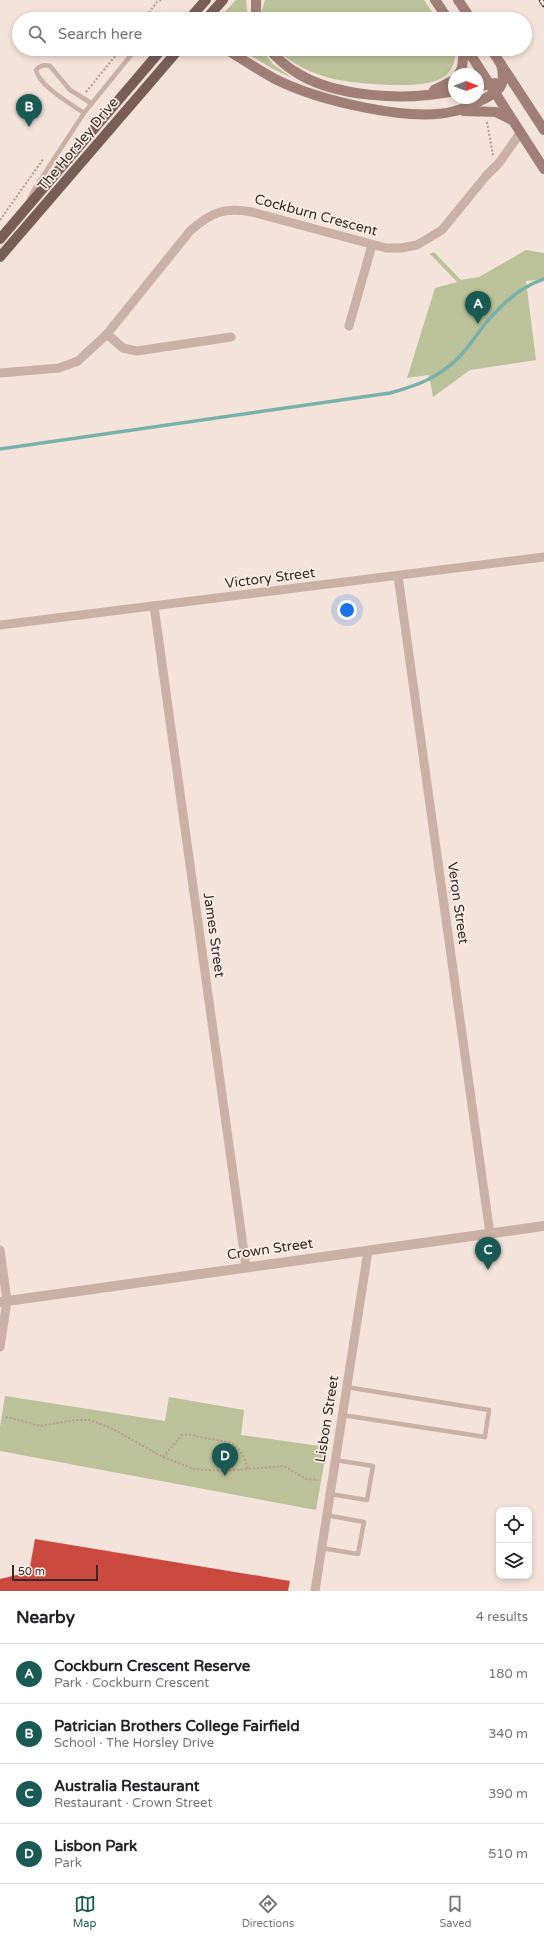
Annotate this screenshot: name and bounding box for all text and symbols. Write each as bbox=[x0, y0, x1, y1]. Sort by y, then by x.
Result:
search box bbox=[12, 12, 532, 56]
icon: search bbox=[26, 23, 48, 45]
text: Search here bbox=[58, 25, 142, 43]
north arrow bbox=[448, 68, 484, 104]
pin: B bbox=[16, 94, 42, 127]
street label: The Horsley Drive bbox=[34, 94, 122, 194]
street label: Cockburn Crescent bbox=[253, 190, 380, 240]
pin: A bbox=[465, 291, 491, 324]
street label: Victory Street bbox=[224, 564, 317, 592]
your location bbox=[337, 600, 357, 620]
street label: Veron Street bbox=[444, 861, 472, 946]
street label: James Street bbox=[200, 891, 228, 979]
street label: Crown Street bbox=[226, 1234, 315, 1263]
pin: C bbox=[475, 1237, 501, 1270]
street label: Lisbon Street bbox=[312, 1374, 342, 1464]
pin: D bbox=[212, 1443, 238, 1476]
map controls bbox=[496, 1507, 532, 1579]
button: locate bbox=[496, 1507, 532, 1543]
button: layers bbox=[496, 1543, 532, 1579]
scale bar bbox=[12, 1563, 98, 1582]
text: 50 m bbox=[18, 1565, 45, 1578]
text: Nearby bbox=[16, 1607, 75, 1628]
text: 4 results bbox=[476, 1609, 528, 1625]
text: Cockburn Crescent Reserve bbox=[54, 1657, 250, 1675]
text: A bbox=[24, 1666, 34, 1682]
text: 180 m bbox=[488, 1666, 528, 1682]
text: Park · Cockburn Crescent bbox=[54, 1675, 209, 1691]
text: Patrician Brothers College Fairfield bbox=[54, 1717, 300, 1735]
text: B bbox=[24, 1726, 34, 1742]
text: 340 m bbox=[488, 1726, 528, 1742]
text: School · The Horsley Drive bbox=[54, 1735, 214, 1751]
text: Australia Restaurant bbox=[54, 1777, 199, 1795]
text: C bbox=[24, 1786, 34, 1802]
text: 390 m bbox=[488, 1786, 528, 1802]
text: Restaurant · Crown Street bbox=[54, 1795, 212, 1811]
text: Lisbon Park bbox=[54, 1837, 137, 1855]
text: D bbox=[24, 1846, 34, 1862]
text: 510 m bbox=[488, 1846, 528, 1862]
text: Park bbox=[54, 1855, 82, 1871]
tab: Map bbox=[73, 1893, 96, 1930]
tab: Directions bbox=[242, 1893, 294, 1930]
tab: Saved bbox=[440, 1893, 471, 1930]

